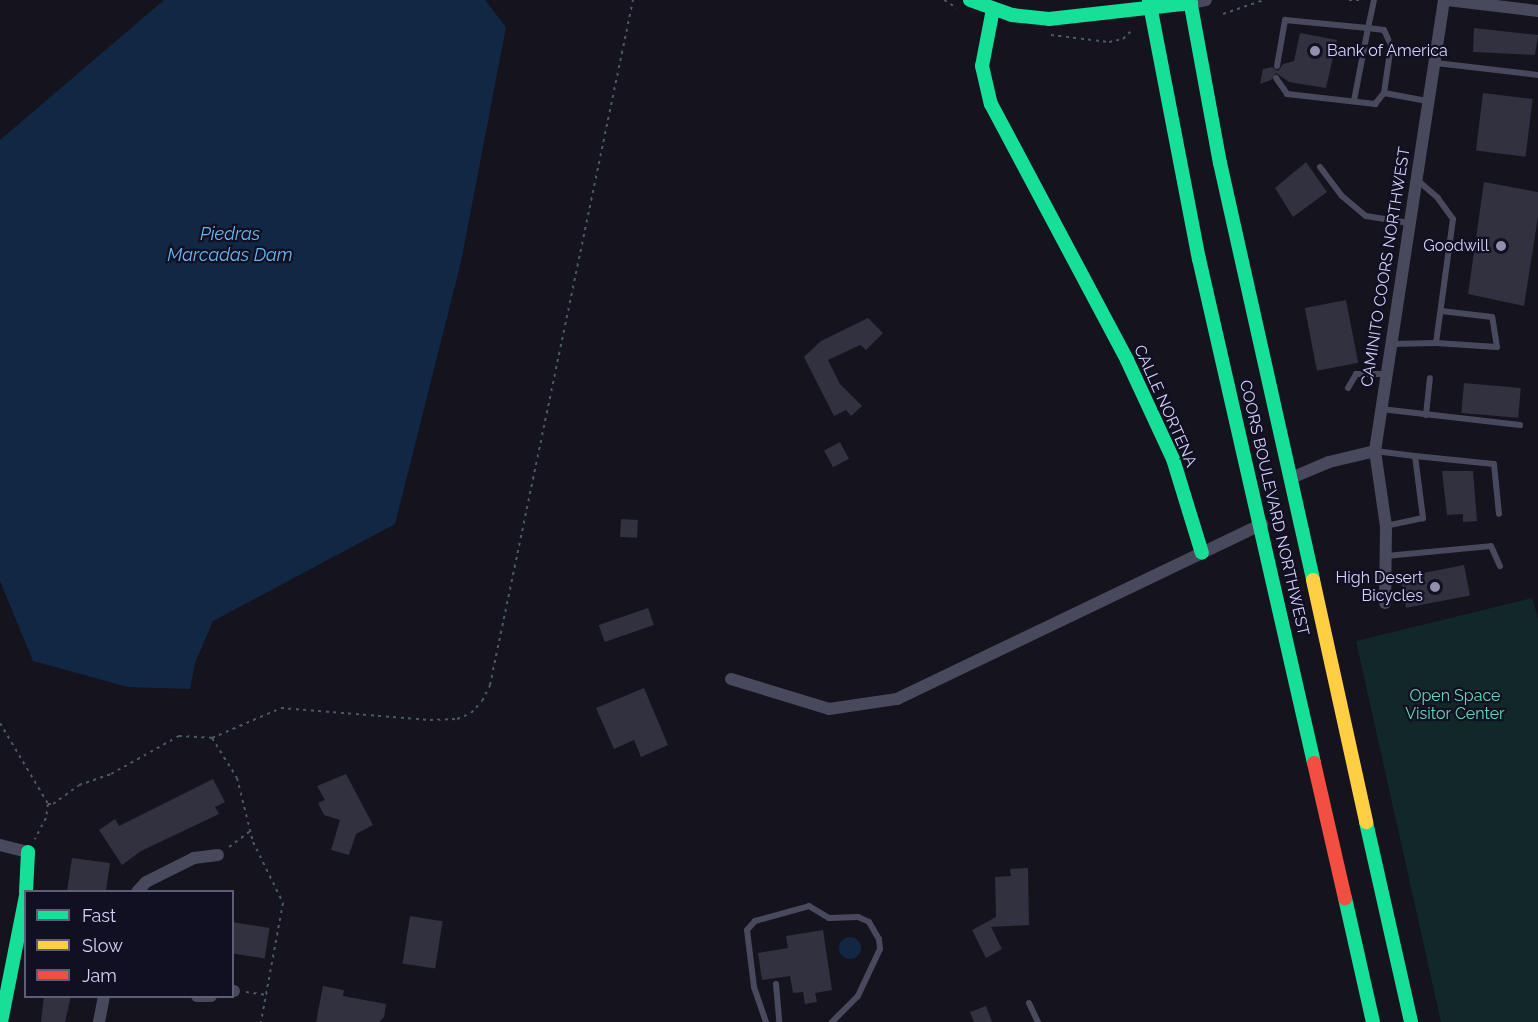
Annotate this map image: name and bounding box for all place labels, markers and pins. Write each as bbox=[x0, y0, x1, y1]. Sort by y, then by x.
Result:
place label: Bank of America bbox=[1327, 41, 1449, 61]
marker: Bank of America bbox=[1308, 44, 1322, 58]
place label: Goodwill bbox=[1423, 236, 1489, 256]
marker: Goodwill bbox=[1494, 239, 1508, 253]
place label: High Desert Bicycles bbox=[1335, 568, 1423, 606]
marker: High Desert Bicycles bbox=[1428, 580, 1442, 594]

